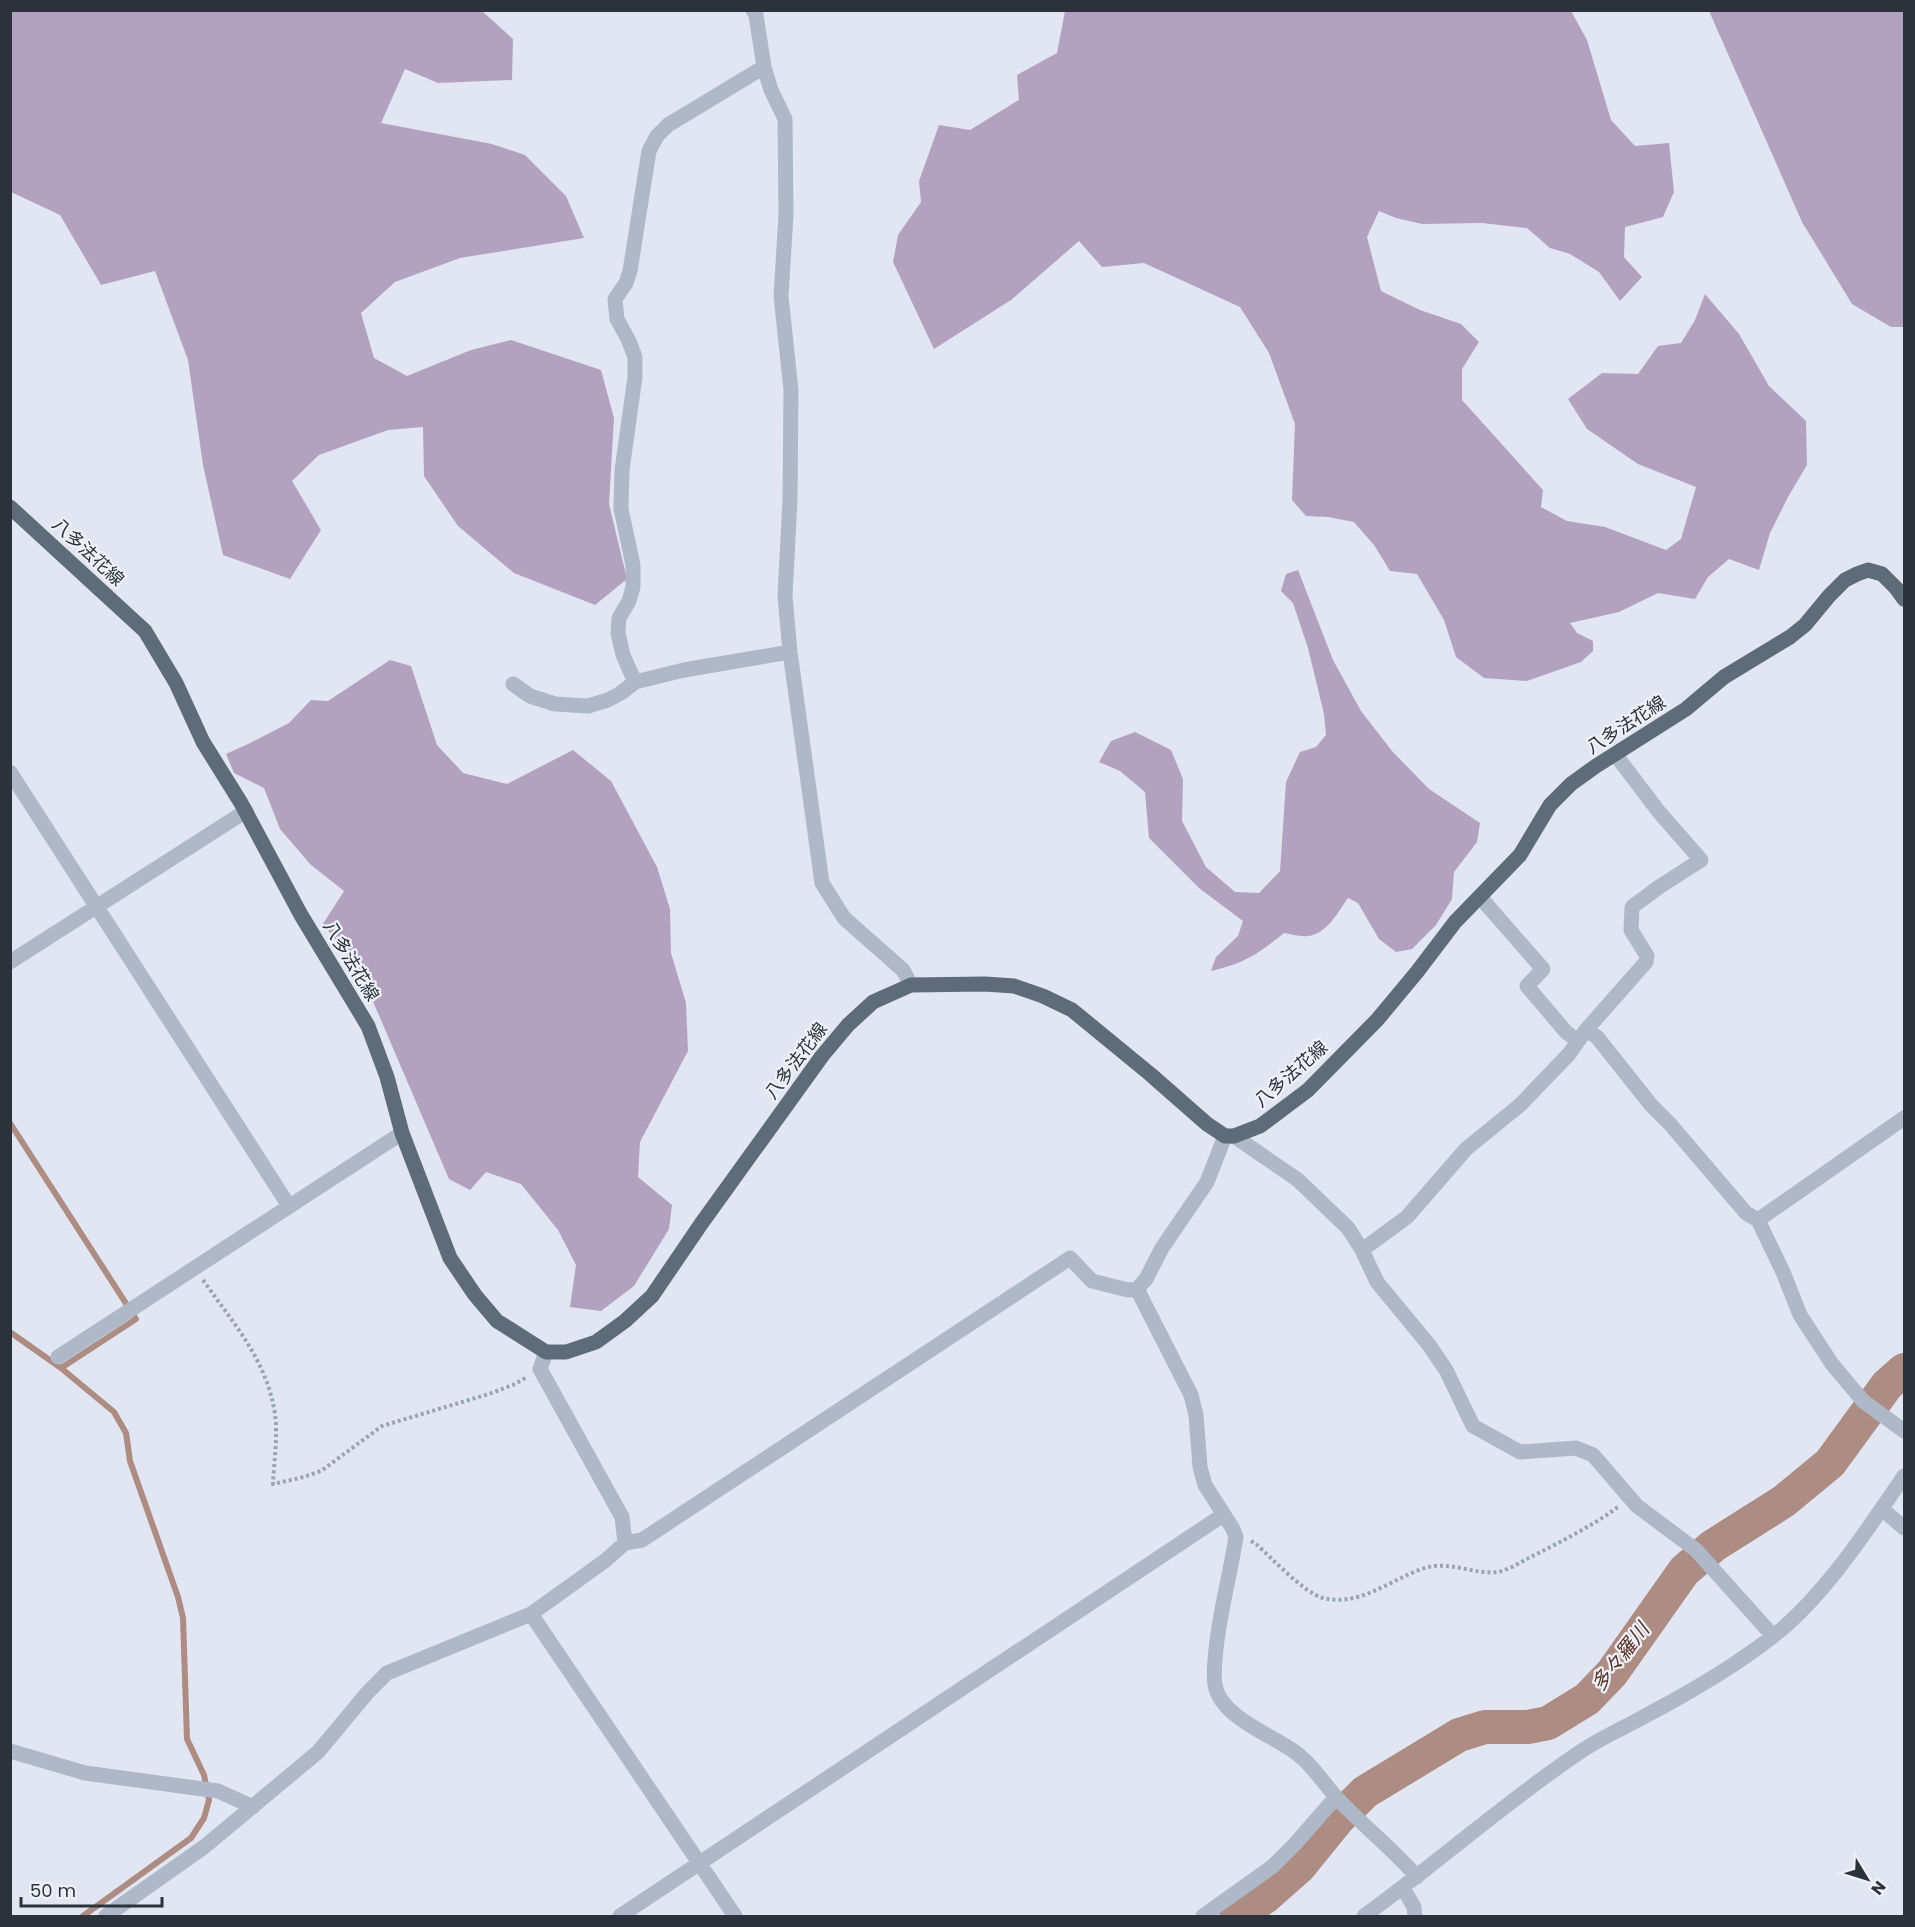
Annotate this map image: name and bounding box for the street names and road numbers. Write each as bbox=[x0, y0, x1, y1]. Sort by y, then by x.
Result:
street label: 八多法花線 bbox=[47, 512, 130, 591]
street label: 八多法花線 bbox=[1581, 690, 1670, 760]
street label: 八多法花線 bbox=[318, 916, 385, 1006]
street label: 八多法花線 bbox=[759, 1017, 833, 1104]
street label: 八多法花線 bbox=[1249, 1035, 1333, 1113]

